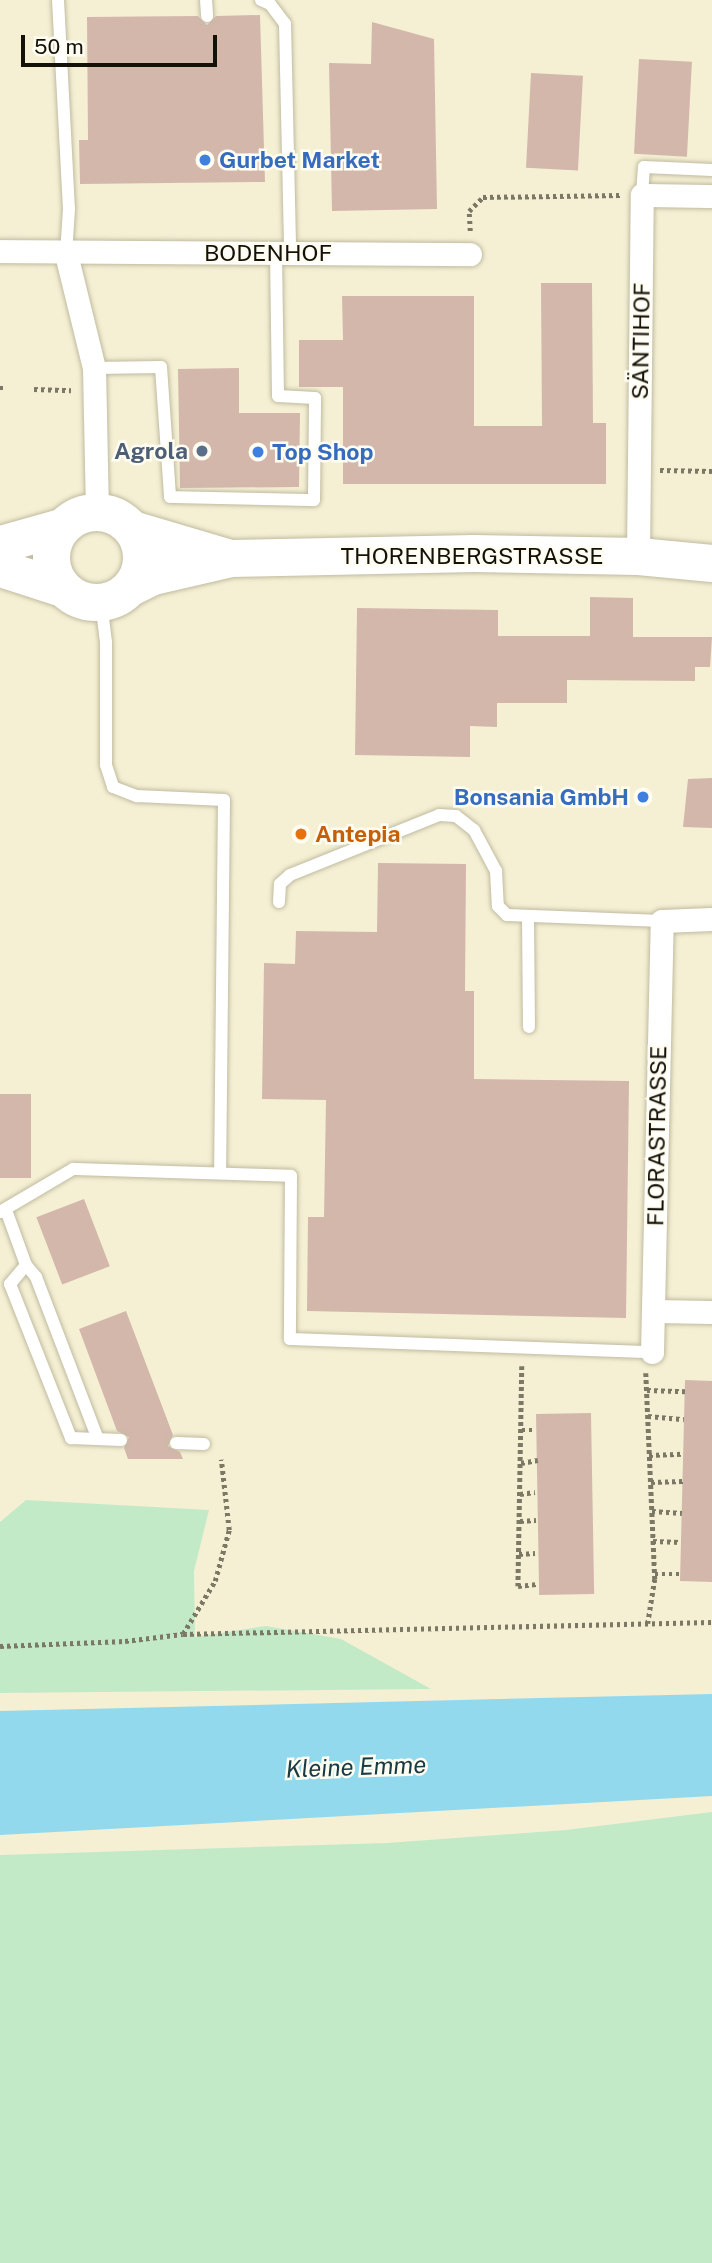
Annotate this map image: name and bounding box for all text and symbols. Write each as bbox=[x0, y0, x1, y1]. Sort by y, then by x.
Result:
scale bar bbox=[24, 21, 220, 65]
text: 50 m bbox=[34, 34, 84, 59]
place label: Gurbet Market bbox=[219, 146, 380, 174]
marker: Gurbet Market bbox=[197, 152, 213, 168]
street label: BODENHOF bbox=[204, 239, 332, 267]
street label: SÄNTIHOF bbox=[626, 282, 656, 400]
place label: Agrola bbox=[114, 437, 188, 465]
place label: Top Shop bbox=[272, 438, 374, 466]
marker: Agrola bbox=[194, 443, 210, 459]
marker: Top Shop bbox=[250, 444, 266, 460]
street label: THORENBERGSTRASSE bbox=[340, 542, 604, 570]
place label: Bonsania GmbH bbox=[454, 783, 629, 811]
marker: Bonsania GmbH bbox=[635, 789, 651, 805]
place label: Antepia bbox=[315, 820, 401, 848]
marker: Antepia bbox=[293, 826, 309, 842]
street label: FLORASTRASSE bbox=[642, 1046, 672, 1226]
water label: Kleine Emme bbox=[285, 1750, 427, 1784]

